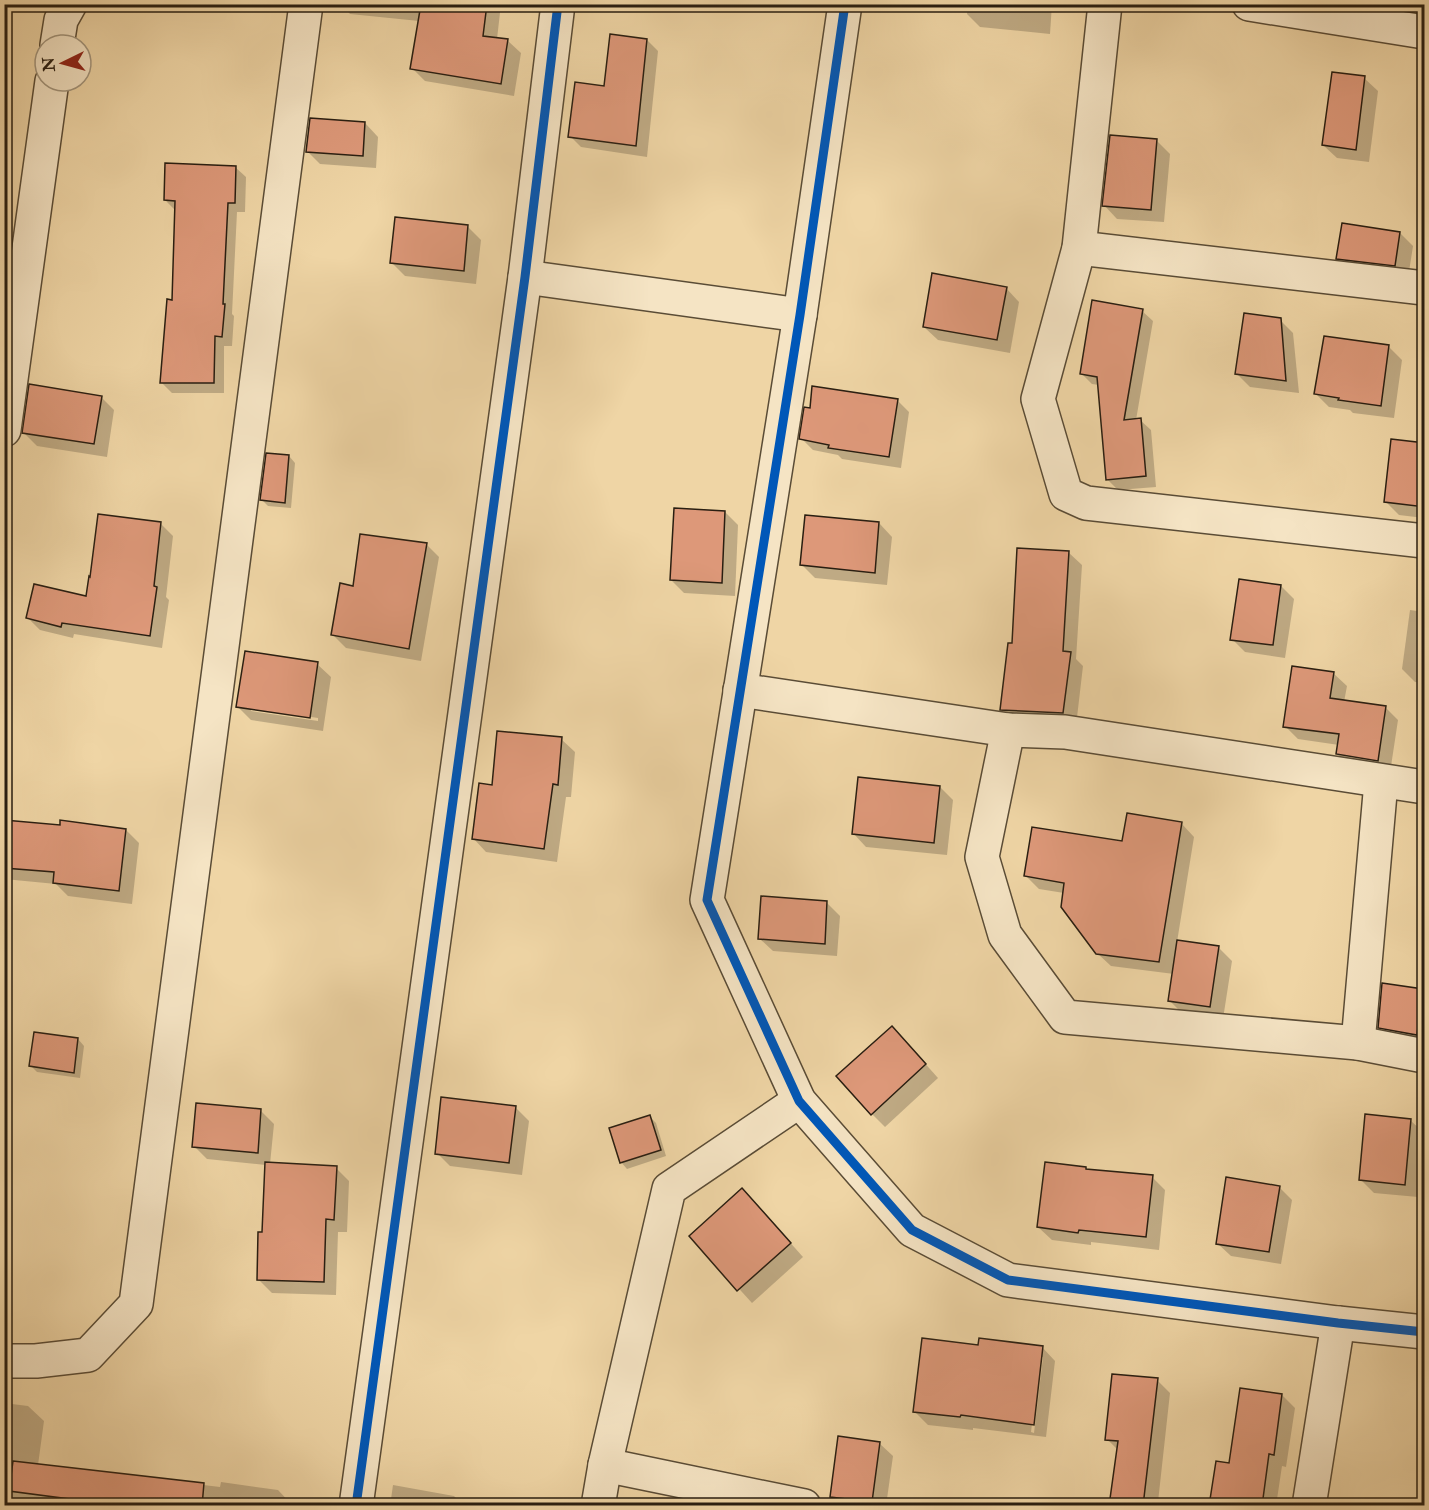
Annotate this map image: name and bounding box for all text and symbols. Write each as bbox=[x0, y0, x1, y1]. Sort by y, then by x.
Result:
north arrow bbox=[33, 33, 93, 93]
text: N bbox=[38, 56, 60, 73]

